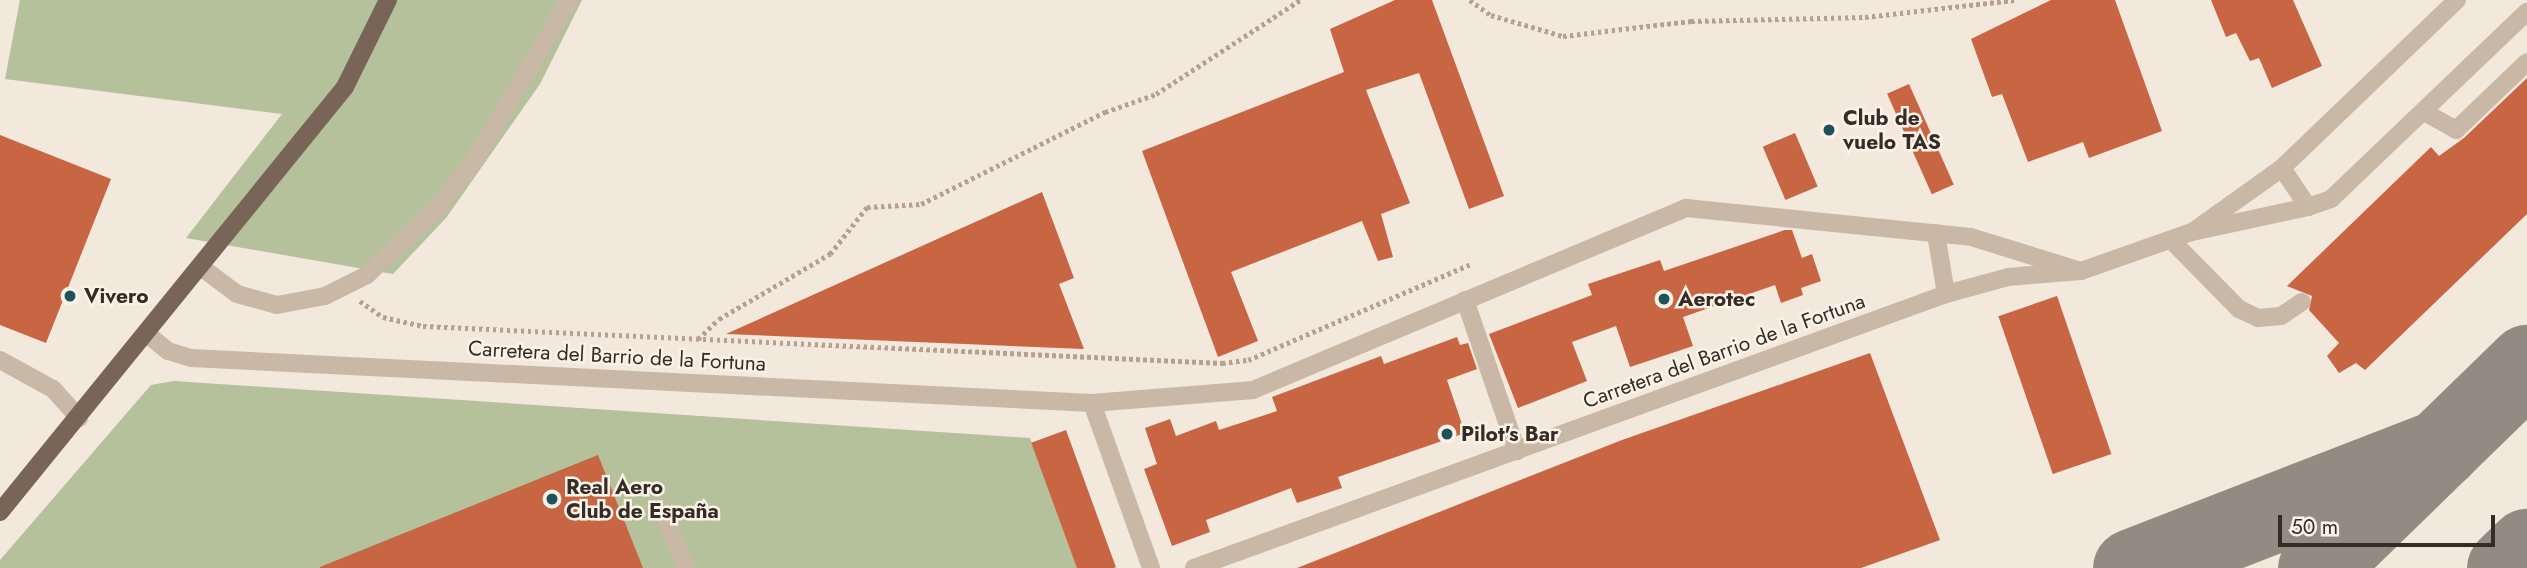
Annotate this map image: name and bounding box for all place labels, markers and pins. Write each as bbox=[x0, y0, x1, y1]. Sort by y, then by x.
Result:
place label: Club de vuelo TAS bbox=[1843, 105, 1941, 155]
marker: Club de vuelo TAS bbox=[1821, 122, 1837, 138]
place label: Vivero bbox=[84, 283, 149, 309]
place label: Aerotec bbox=[1678, 286, 1755, 312]
marker: Vivero bbox=[62, 288, 78, 304]
marker: Aerotec bbox=[1656, 291, 1672, 307]
place label: Pilot's Bar bbox=[1461, 421, 1559, 447]
marker: Pilot's Bar bbox=[1439, 426, 1455, 442]
place label: Real Aero Club de España bbox=[566, 474, 719, 524]
marker: Real Aero Club de España bbox=[544, 491, 560, 507]

